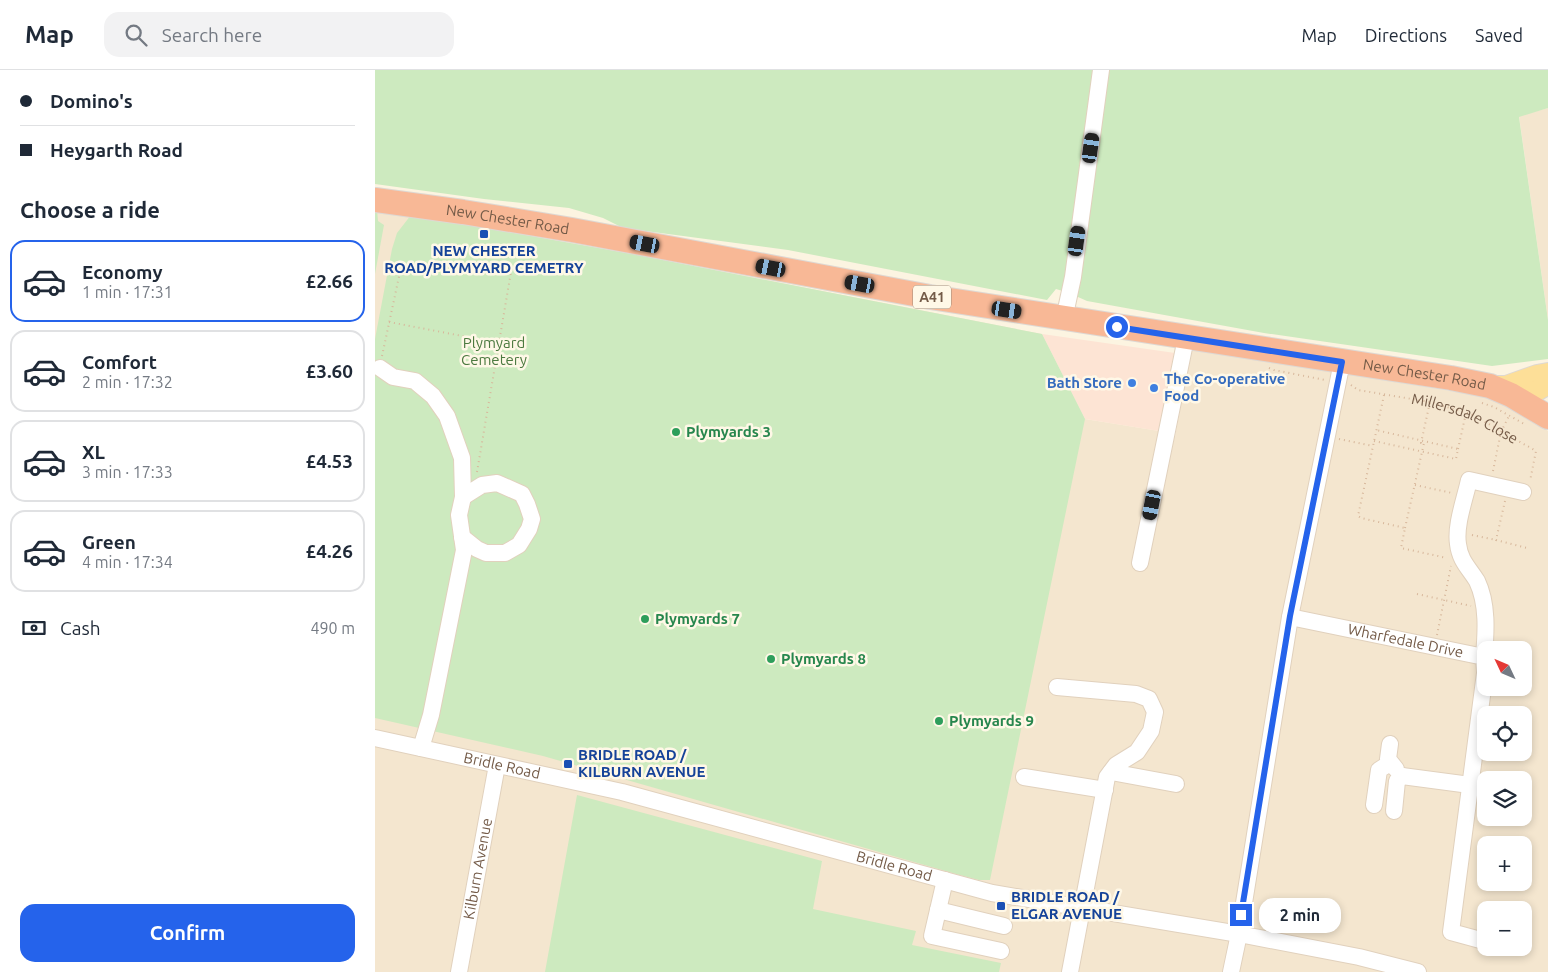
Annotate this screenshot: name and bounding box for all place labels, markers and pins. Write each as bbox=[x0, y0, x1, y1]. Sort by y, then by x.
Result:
marker: NEW CHESTER ROAD/PLYMYARD CEMETRY bbox=[478, 228, 490, 240]
place label: NEW CHESTER ROAD/PLYMYARD CEMETRY bbox=[384, 242, 584, 276]
place label: The Co-operative Food bbox=[1164, 370, 1285, 404]
place label: Bath Store bbox=[1047, 374, 1122, 391]
marker: Bath Store bbox=[1126, 377, 1138, 389]
marker: The Co-operative Food bbox=[1148, 382, 1160, 394]
place label: Plymyards 3 bbox=[686, 423, 771, 440]
marker: Plymyards 3 bbox=[670, 426, 682, 438]
place label: Plymyards 7 bbox=[655, 610, 740, 627]
marker: Plymyards 7 bbox=[639, 613, 651, 625]
place label: Plymyards 8 bbox=[781, 650, 866, 667]
marker: Plymyards 8 bbox=[765, 653, 777, 665]
place label: Plymyards 9 bbox=[949, 712, 1034, 729]
marker: Plymyards 9 bbox=[933, 715, 945, 727]
place label: BRIDLE ROAD / KILBURN AVENUE bbox=[578, 746, 706, 780]
marker: BRIDLE ROAD / KILBURN AVENUE bbox=[562, 758, 574, 770]
place label: BRIDLE ROAD / ELGAR AVENUE bbox=[1011, 888, 1122, 922]
marker: BRIDLE ROAD / ELGAR AVENUE bbox=[995, 900, 1007, 912]

